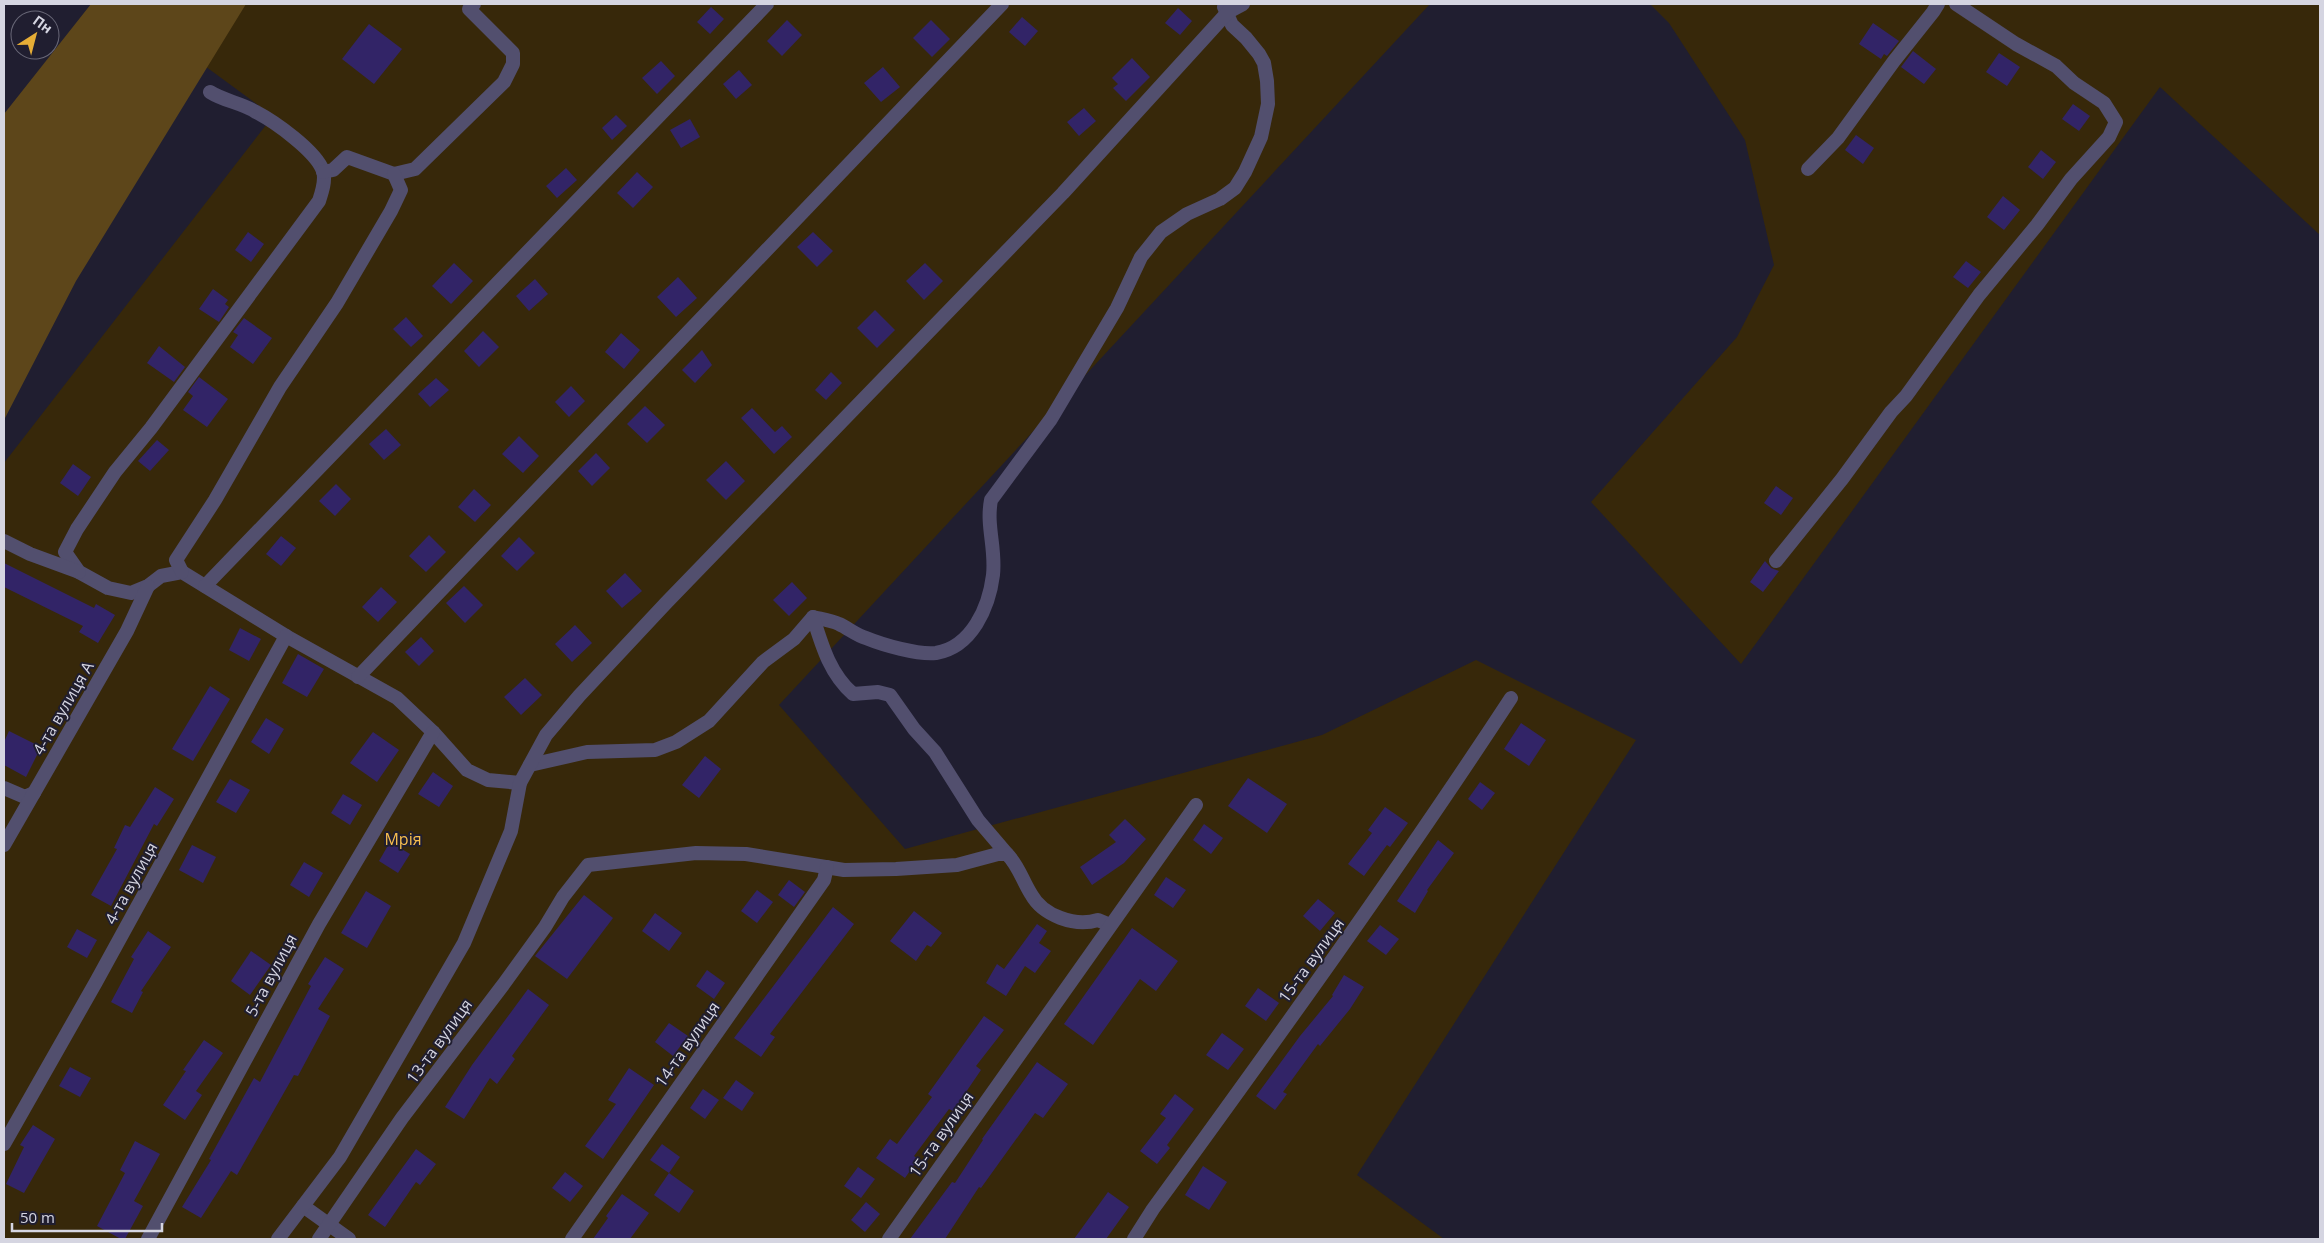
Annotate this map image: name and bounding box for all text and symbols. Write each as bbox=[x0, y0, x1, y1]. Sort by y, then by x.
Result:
north arrow bbox=[10, 10, 60, 60]
text: Пн bbox=[29, 11, 56, 38]
street label: 4-та вулиця А bbox=[27, 656, 99, 759]
park label: Мрія bbox=[384, 828, 422, 850]
street label: 4-та вулиця bbox=[99, 838, 163, 928]
street label: 15-та вулиця bbox=[1273, 913, 1349, 1007]
street label: 5-та вулиця bbox=[240, 930, 302, 1020]
street label: 13-та вулиця bbox=[401, 994, 477, 1088]
street label: 14-та вулиця bbox=[649, 997, 725, 1091]
street label: 15-та вулиця bbox=[903, 1087, 979, 1181]
scale bar bbox=[12, 1200, 162, 1232]
text: 50 m bbox=[20, 1207, 55, 1227]

